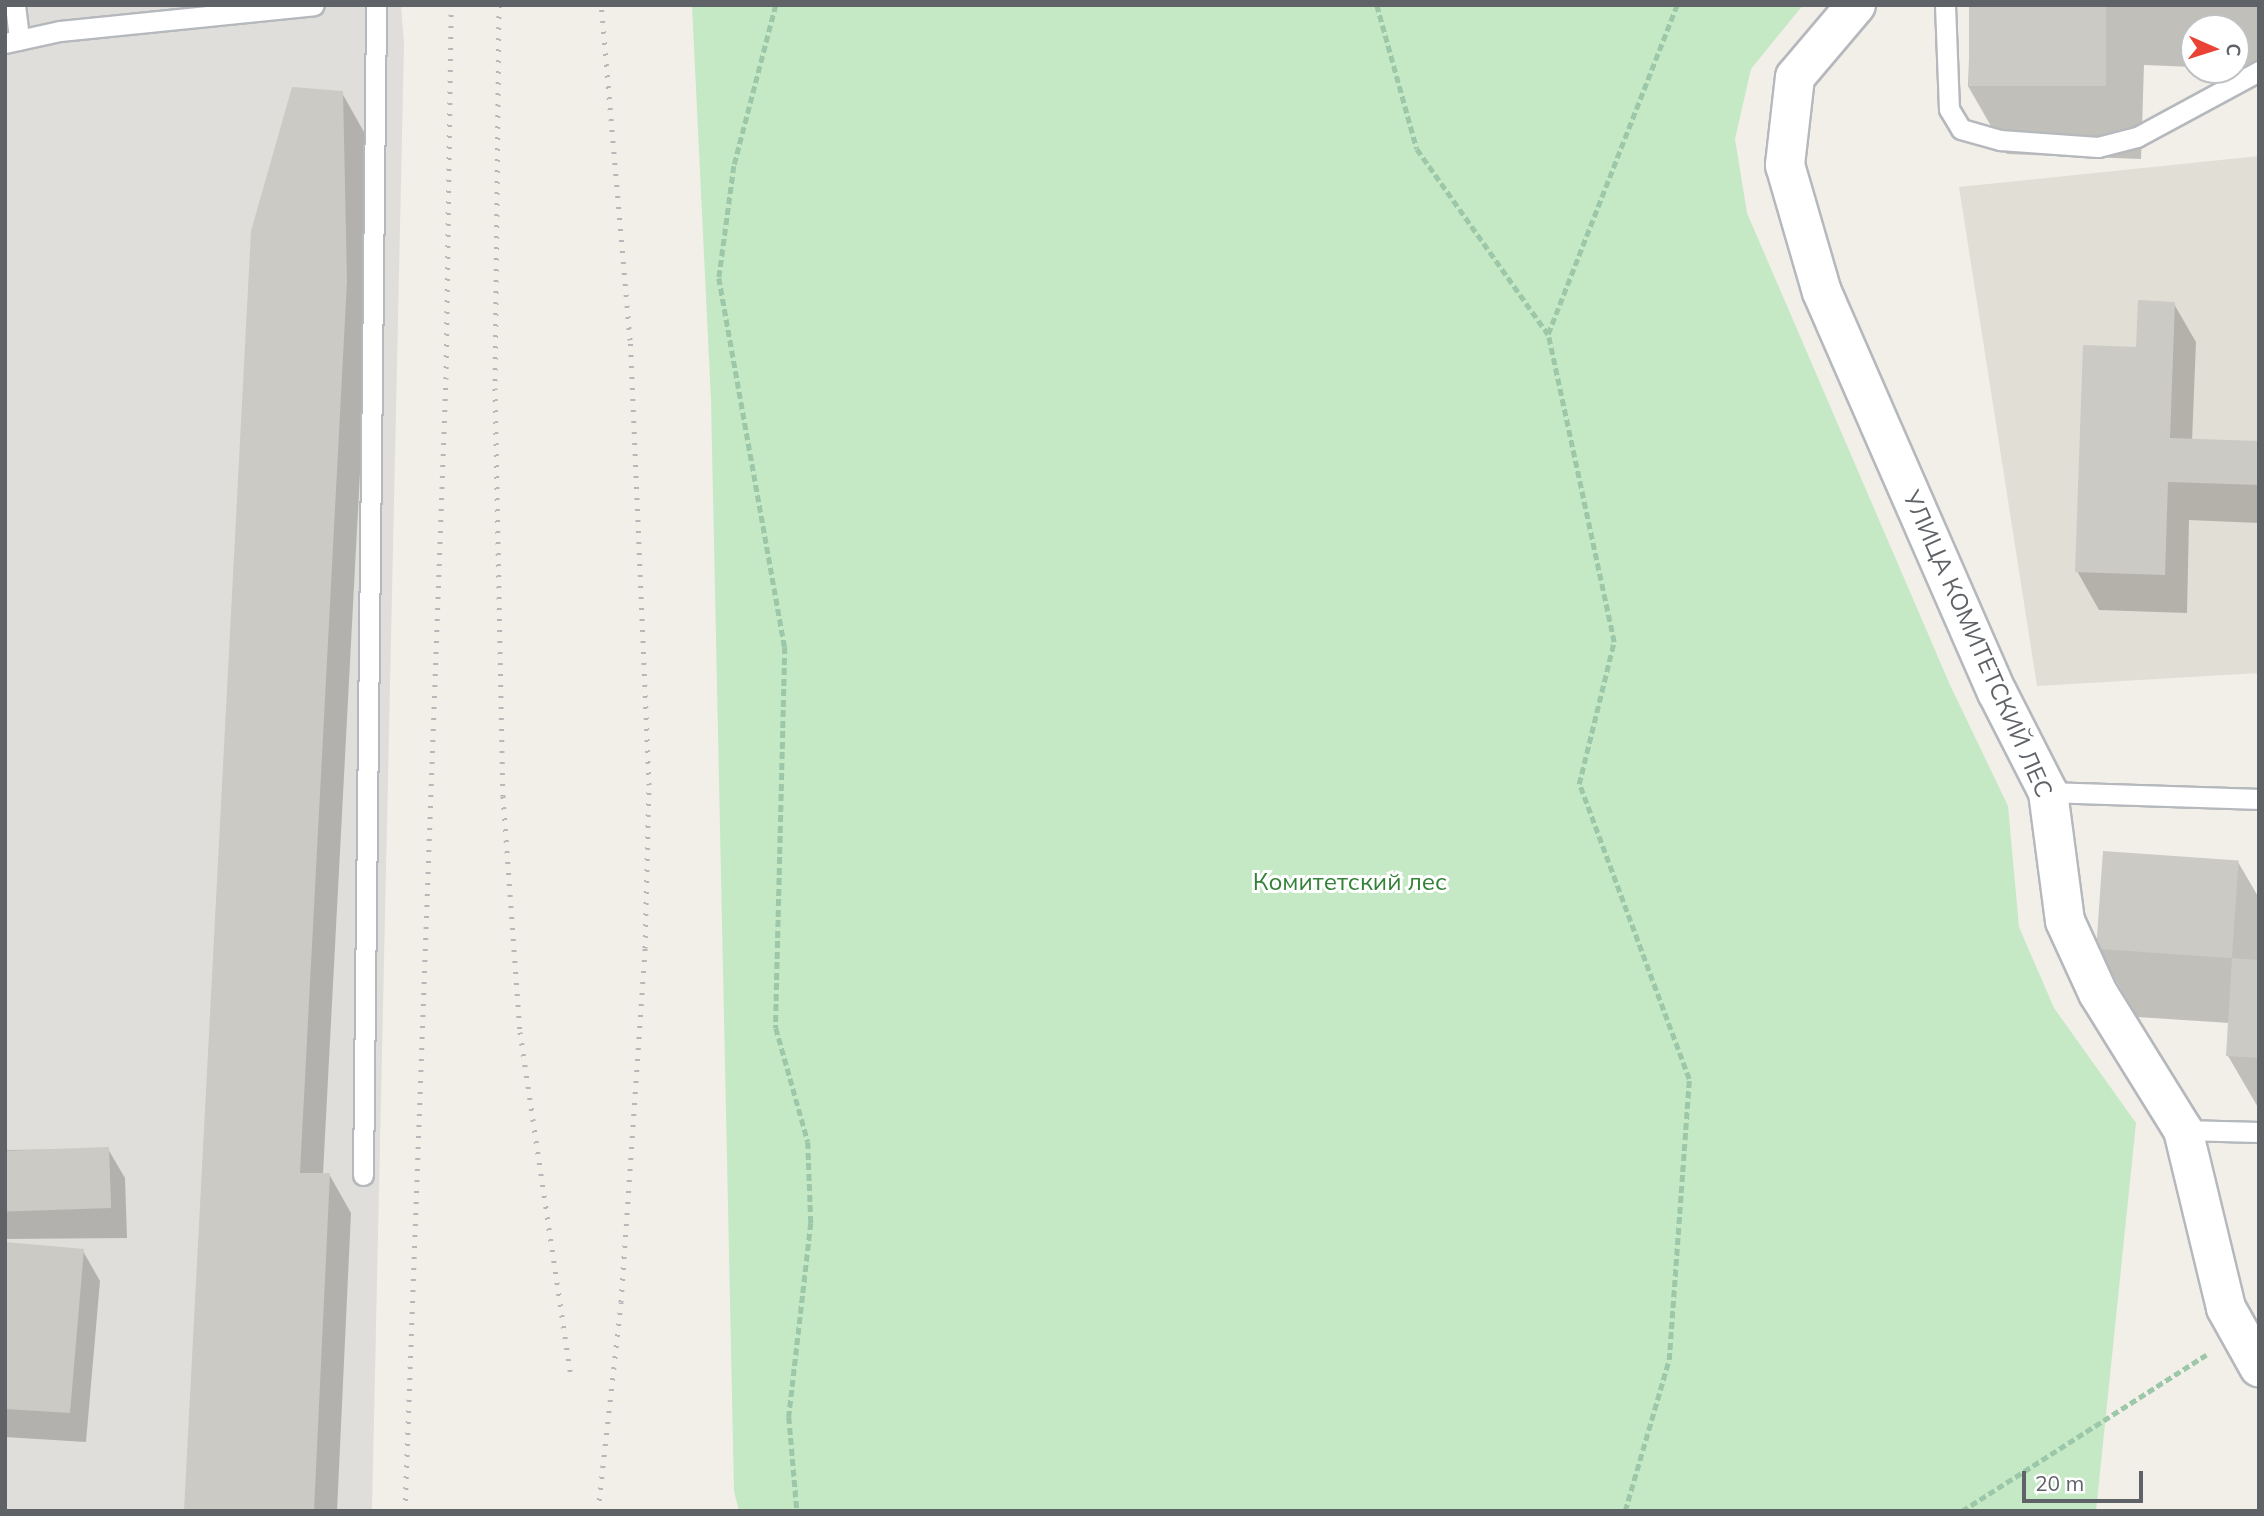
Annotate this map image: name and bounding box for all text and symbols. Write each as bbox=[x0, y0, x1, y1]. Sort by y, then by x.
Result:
north arrow bbox=[2180, 14, 2250, 84]
text: С bbox=[2222, 43, 2246, 57]
street label: УЛИЦА КОМИТЕТСКИЙ ЛЕС bbox=[1897, 486, 2059, 802]
park label: Комитетский лес bbox=[1253, 868, 1447, 896]
scale bar bbox=[2026, 1456, 2147, 1500]
text: 20 m bbox=[2035, 1470, 2084, 1496]

